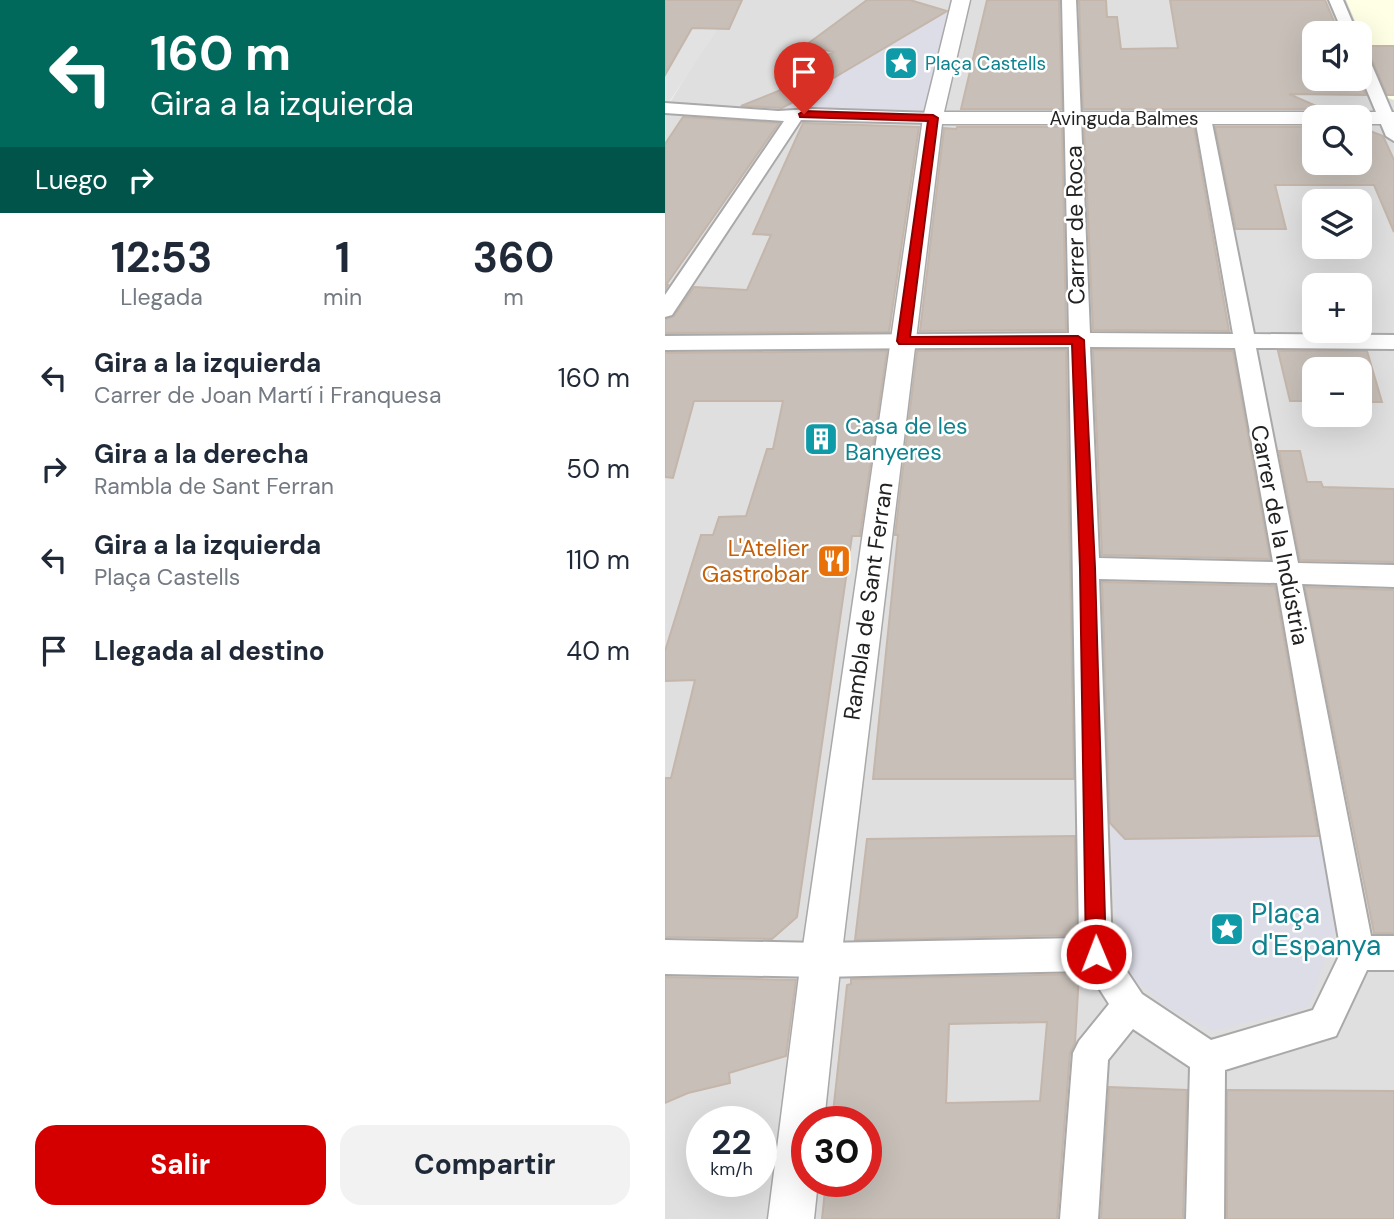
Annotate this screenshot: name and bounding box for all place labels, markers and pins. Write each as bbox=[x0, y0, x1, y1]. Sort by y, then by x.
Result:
pin bbox=[774, 42, 834, 114]
place icon: Plaça Castells bbox=[882, 44, 920, 82]
place label: Plaça Castells bbox=[925, 51, 1046, 76]
place label: Casa de les Banyeres bbox=[845, 411, 968, 467]
building icon: Casa de les Banyeres bbox=[802, 420, 840, 458]
place label: L'Atelier Gastrobar bbox=[702, 533, 809, 589]
restaurant icon: L'Atelier Gastrobar bbox=[815, 542, 853, 580]
place label: Plaça d'Espanya bbox=[1251, 895, 1381, 964]
place icon: Plaça d'Espanya bbox=[1208, 910, 1246, 948]

